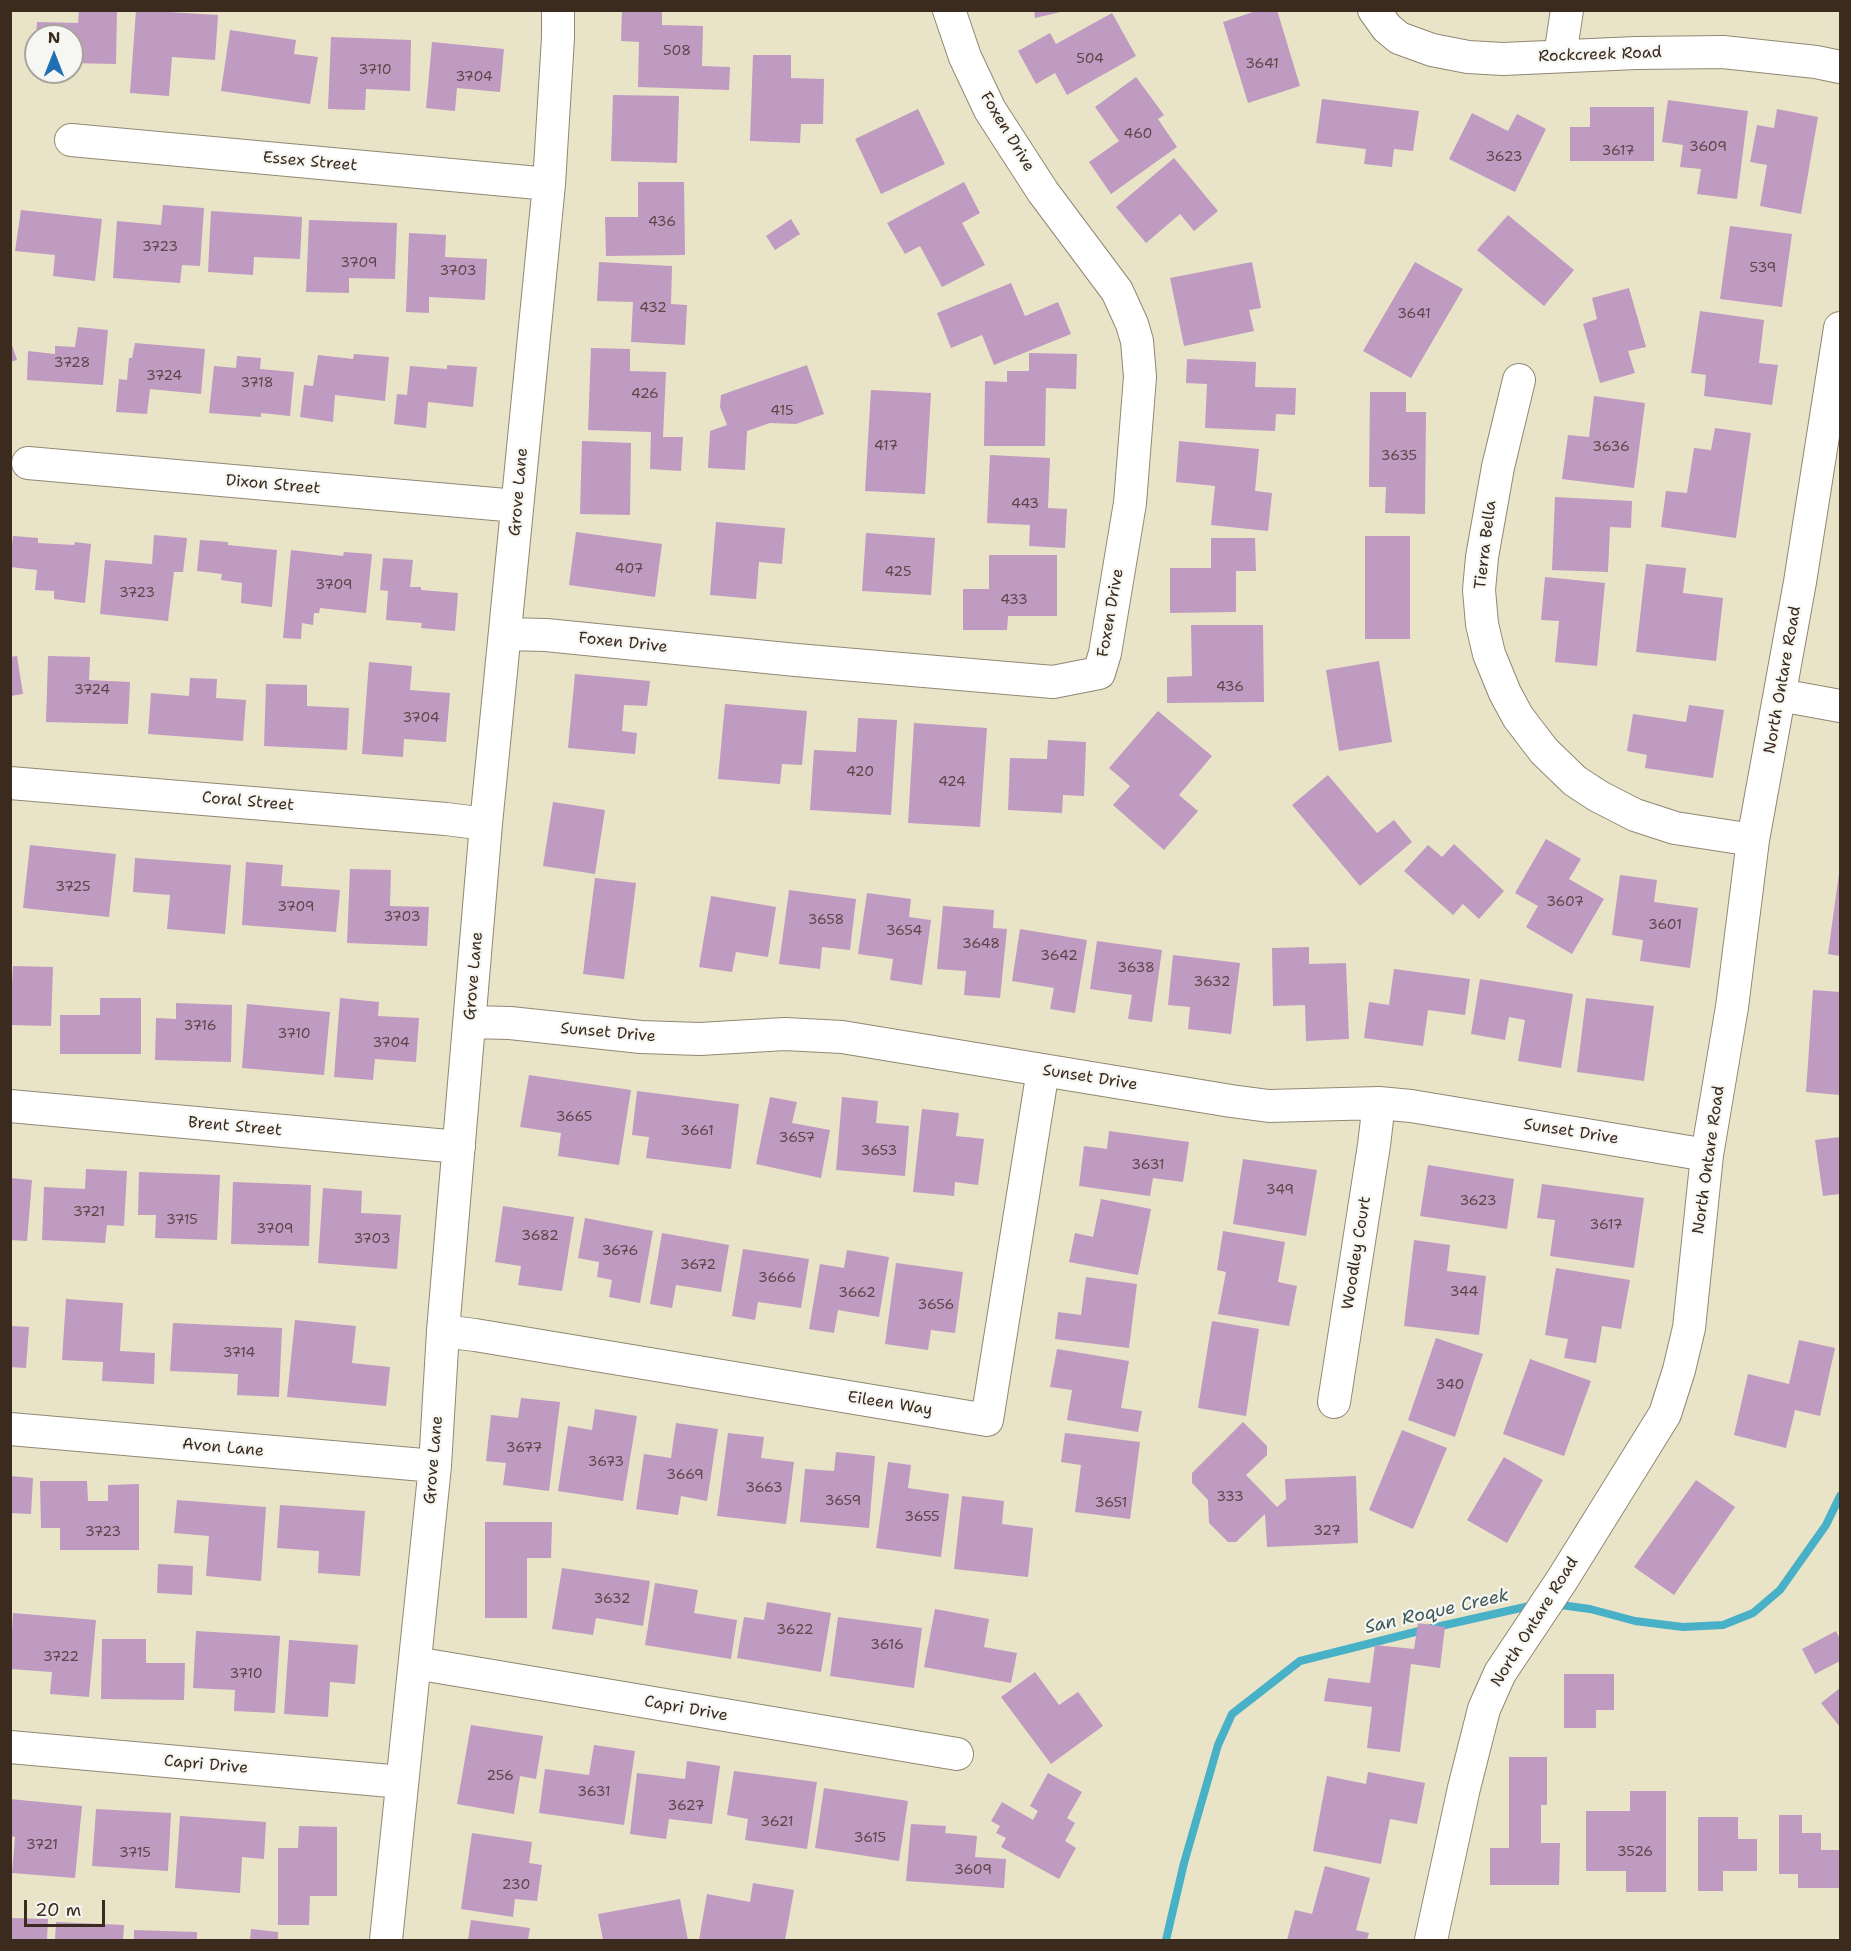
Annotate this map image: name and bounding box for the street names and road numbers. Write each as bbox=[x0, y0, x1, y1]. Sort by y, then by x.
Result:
street label: Rockcreek Road bbox=[1538, 43, 1662, 67]
street label: Foxen Drive bbox=[976, 89, 1038, 175]
street label: Essex Street bbox=[262, 148, 358, 176]
street label: Grove Lane bbox=[506, 447, 532, 537]
street label: Dixon Street bbox=[225, 471, 321, 499]
street label: Tierra Bella bbox=[1471, 499, 1501, 591]
street label: Foxen Drive bbox=[1094, 567, 1128, 659]
street label: North Ontare Road bbox=[1761, 605, 1805, 755]
street label: Foxen Drive bbox=[577, 629, 669, 657]
street label: Coral Street bbox=[201, 788, 295, 816]
street label: Grove Lane bbox=[461, 931, 487, 1021]
street label: Sunset Drive bbox=[560, 1019, 656, 1047]
street label: Sunset Drive bbox=[1041, 1061, 1139, 1095]
street label: North Ontare Road bbox=[1689, 1085, 1729, 1235]
street label: Brent Street bbox=[187, 1113, 283, 1141]
street label: Sunset Drive bbox=[1522, 1115, 1620, 1149]
street label: Woodley Court bbox=[1339, 1195, 1375, 1311]
street label: Eileen Way bbox=[846, 1388, 934, 1420]
street label: Grove Lane bbox=[421, 1415, 447, 1505]
street label: Avon Lane bbox=[181, 1435, 265, 1461]
street label: North Ontare Road bbox=[1487, 1553, 1583, 1691]
street label: Capri Drive bbox=[643, 1692, 729, 1726]
street label: Capri Drive bbox=[163, 1752, 249, 1778]

